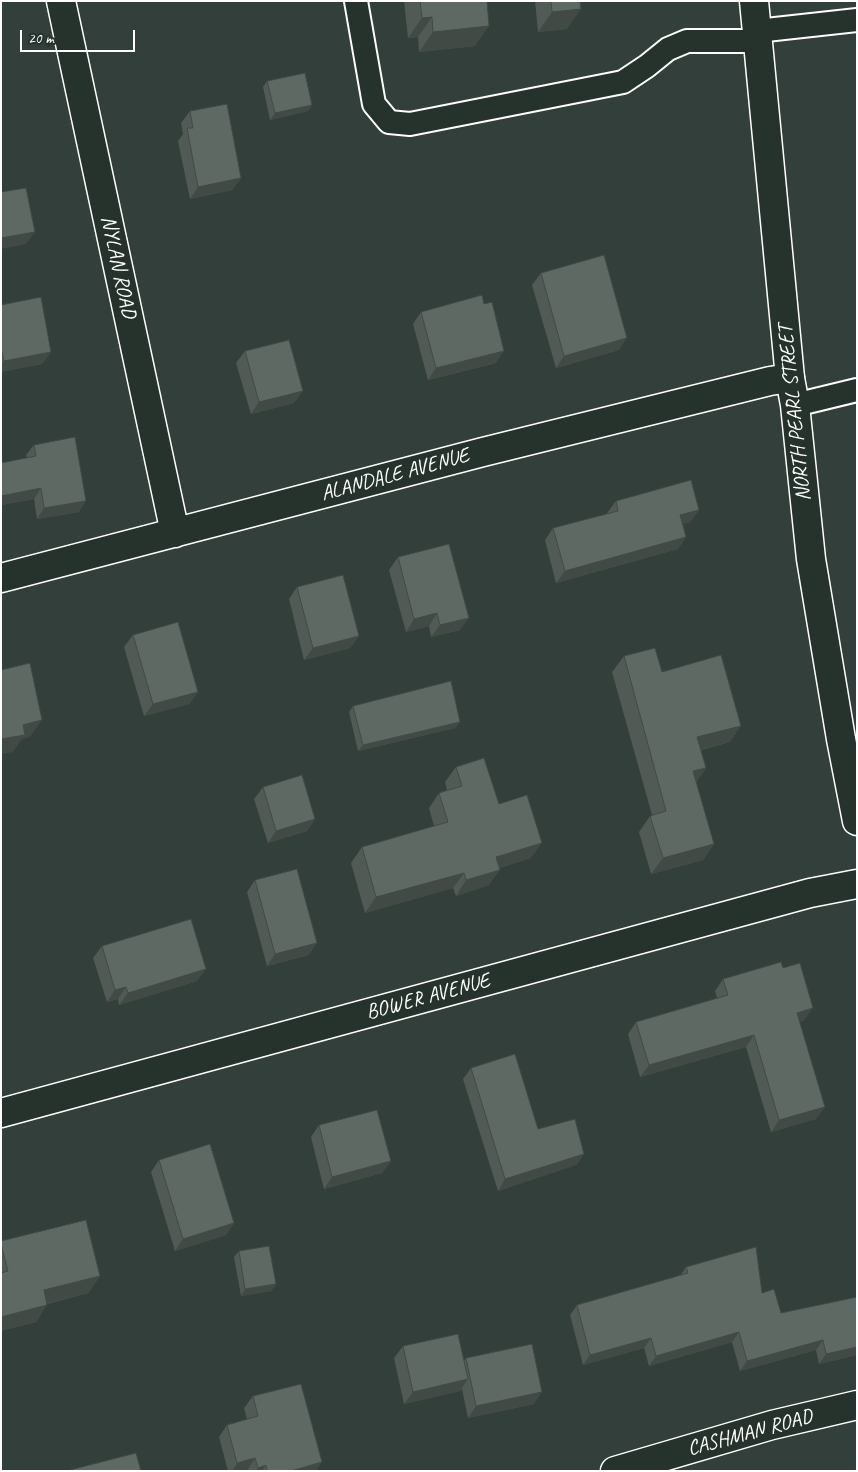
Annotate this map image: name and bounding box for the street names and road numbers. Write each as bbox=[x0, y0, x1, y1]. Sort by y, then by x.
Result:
street label: NYLAN ROAD bbox=[95, 213, 141, 321]
street label: NORTH PEARL STREET bbox=[773, 324, 817, 502]
street label: ALANDALE AVENUE bbox=[318, 443, 472, 507]
street label: BOWER AVENUE bbox=[363, 968, 493, 1026]
street label: CASHMAN ROAD bbox=[685, 1404, 815, 1462]

